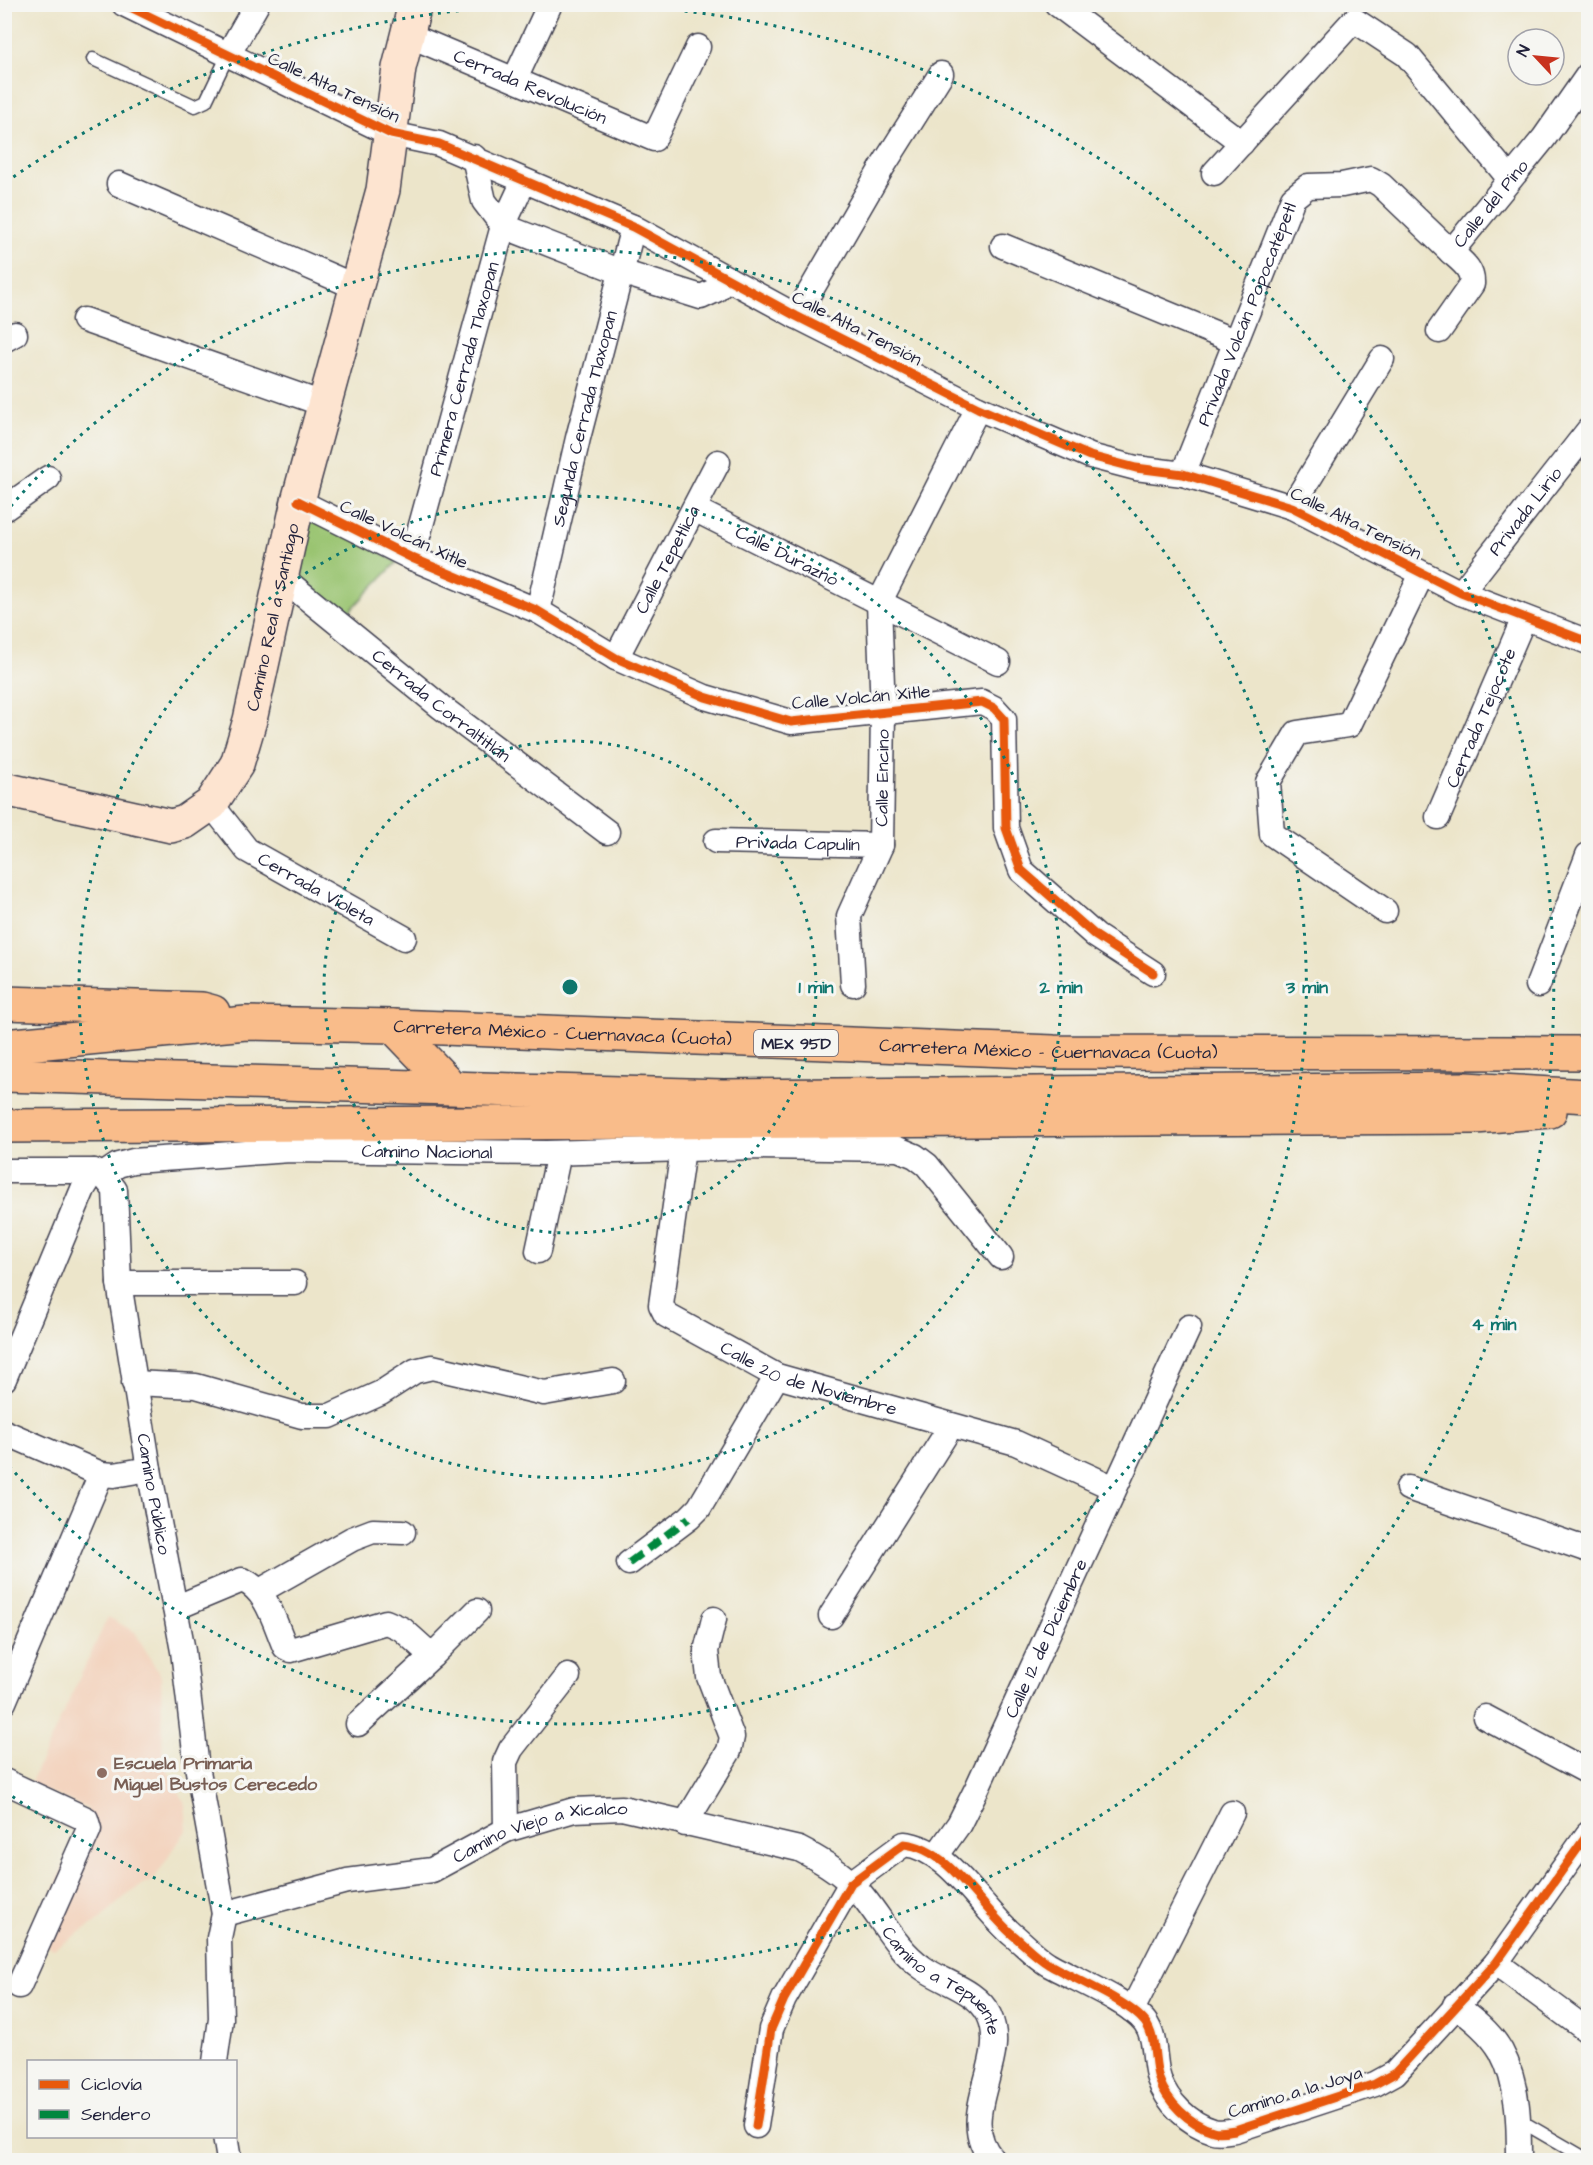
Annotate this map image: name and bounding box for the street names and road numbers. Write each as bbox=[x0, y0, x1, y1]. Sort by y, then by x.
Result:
street label: Cerrada Revolución bbox=[450, 44, 611, 131]
street label: Calle Alta Tensión bbox=[264, 46, 404, 129]
street label: Calle del Pino bbox=[1448, 154, 1534, 253]
street label: Privada Volcán Popocatépetl bbox=[1191, 199, 1303, 430]
street label: Primera Cerrada Tlaxopan bbox=[423, 259, 506, 479]
street label: Calle Alta Tensión bbox=[787, 285, 926, 372]
street label: Segunda Cerrada Tlaxopan bbox=[546, 308, 624, 529]
street label: Privada Lirio bbox=[1483, 462, 1568, 561]
street label: Calle Alta Tensión bbox=[1286, 481, 1426, 566]
street label: Calle Volcán Xitle bbox=[336, 494, 472, 575]
street label: Calle Tepetlica bbox=[629, 501, 706, 618]
street label: Calle Durazno bbox=[731, 520, 843, 593]
street label: Camino Real a Santiago bbox=[240, 521, 306, 714]
street label: Cerrada Corraltitlán bbox=[366, 644, 516, 768]
street label: Cerrada Tejocote bbox=[1440, 644, 1523, 792]
street label: Calle Volcán Xitle bbox=[791, 679, 932, 716]
street label: Calle Encino bbox=[869, 729, 896, 827]
street label: Privada Capulín bbox=[736, 829, 860, 857]
street label: Cerrada Violeta bbox=[253, 847, 379, 932]
street label: Carretera México - Cuernavaca (Cuota) bbox=[393, 1014, 732, 1052]
road number: MEX 95D bbox=[754, 1030, 838, 1056]
street label: Carretera México - Cuernavaca (Cuota) bbox=[879, 1033, 1218, 1065]
street label: Camino Nacional bbox=[362, 1139, 493, 1165]
street label: Calle 20 de Noviembre bbox=[716, 1335, 900, 1422]
street label: Camino Público bbox=[130, 1432, 177, 1557]
street label: Calle 12 de Diciembre bbox=[999, 1555, 1094, 1722]
street label: Camino Viejo a Xicalco bbox=[448, 1795, 631, 1870]
street label: Camino a Tepuente bbox=[875, 1921, 1006, 2037]
street label: Camino a la Joya bbox=[1225, 2060, 1366, 2126]

